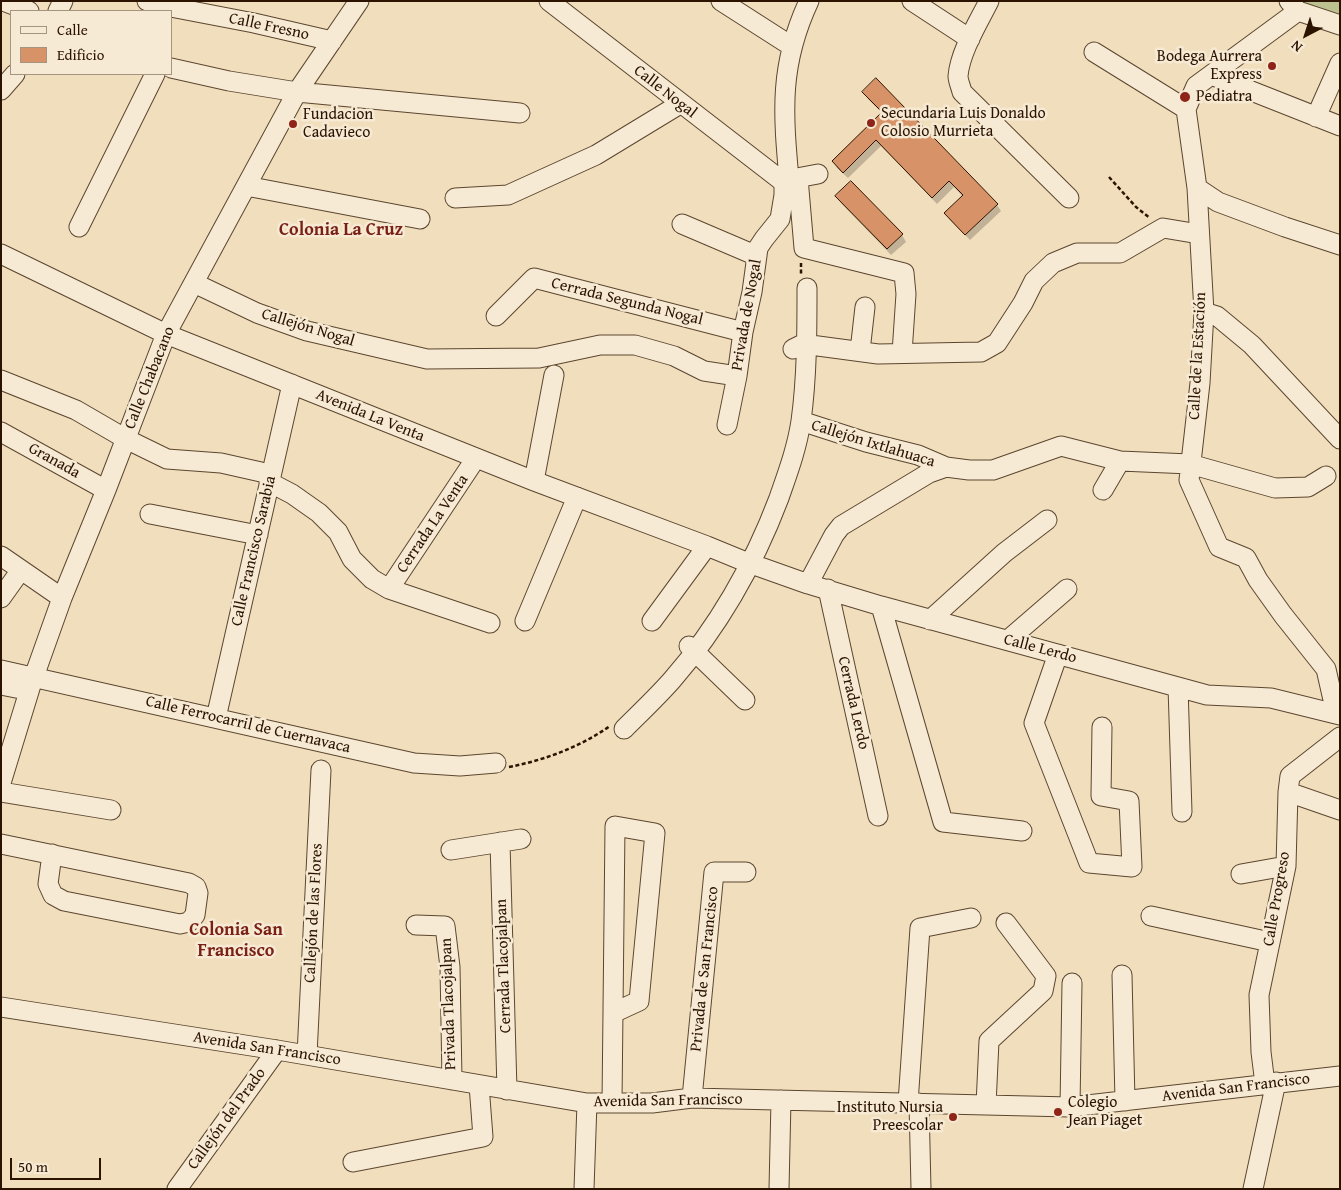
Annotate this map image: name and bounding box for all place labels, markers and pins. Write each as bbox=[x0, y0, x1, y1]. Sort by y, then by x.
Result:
place label: Bodega Aurrera Express bbox=[1157, 47, 1262, 85]
marker: Bodega Aurrera Express bbox=[1266, 60, 1278, 72]
place label: Pediatra bbox=[1196, 87, 1252, 107]
marker: Pediatra bbox=[1178, 90, 1192, 104]
place label: Secundaria Luis Donaldo Colosio Murrieta bbox=[881, 104, 1046, 142]
place label: Fundacion Cadavieco bbox=[303, 105, 373, 143]
marker: Secundaria Luis Donaldo Colosio Murrieta bbox=[865, 117, 877, 129]
marker: Fundacion Cadavieco bbox=[287, 118, 299, 130]
place label: Colegio Jean Piaget bbox=[1068, 1093, 1142, 1131]
place label: Instituto Nursia Preescolar bbox=[837, 1098, 943, 1136]
marker: Colegio Jean Piaget bbox=[1052, 1106, 1064, 1118]
marker: Instituto Nursia Preescolar bbox=[947, 1111, 959, 1123]

